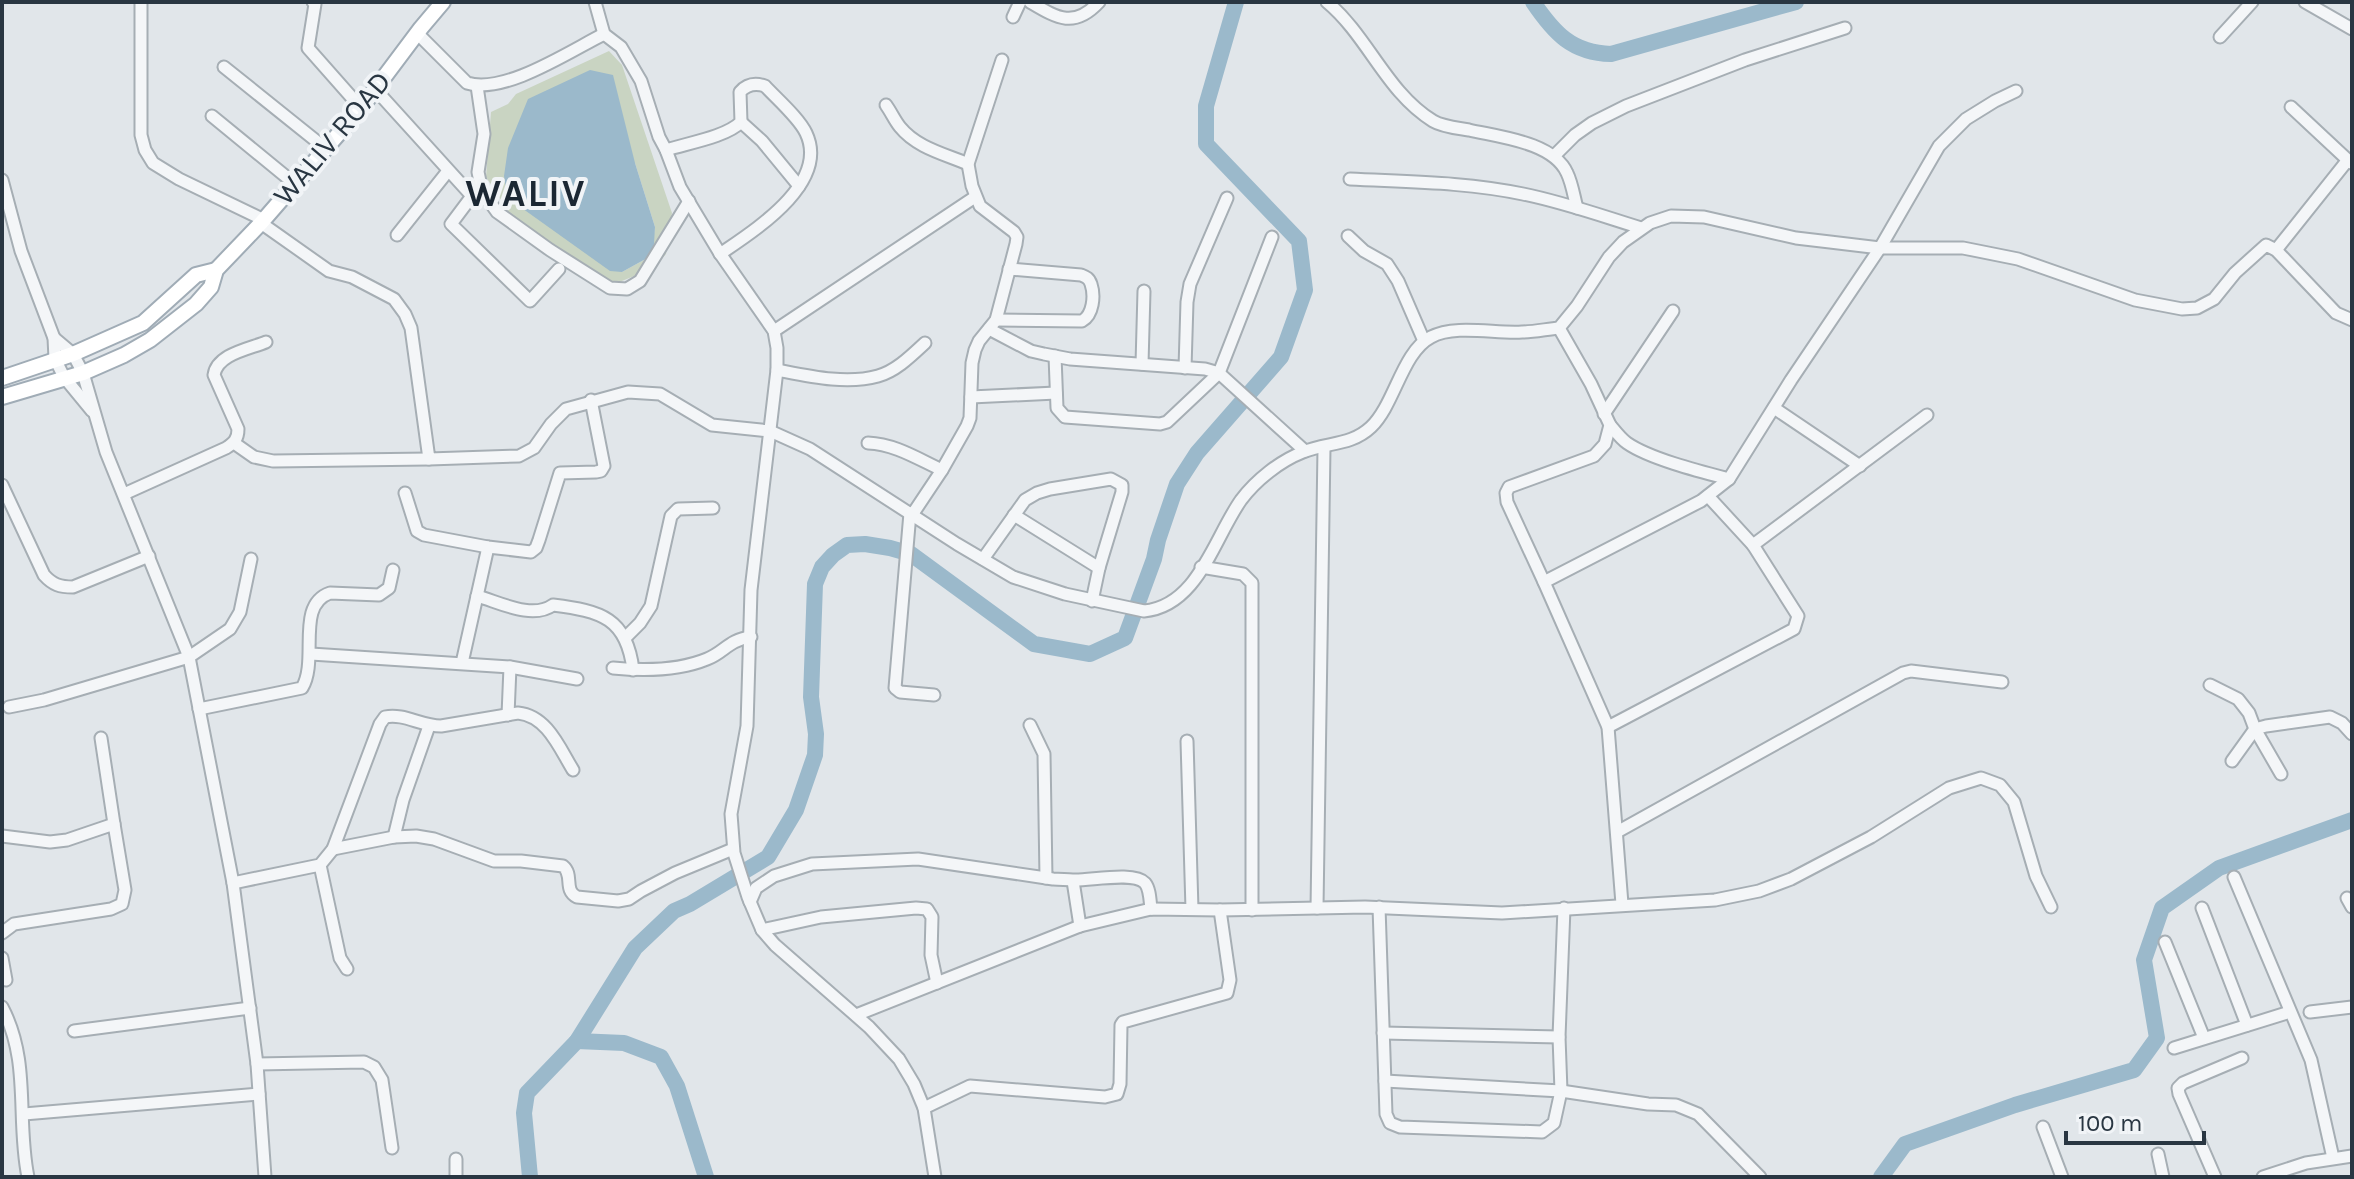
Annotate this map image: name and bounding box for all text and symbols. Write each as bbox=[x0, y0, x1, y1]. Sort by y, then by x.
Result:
street label: WALIV ROAD bbox=[265, 64, 399, 212]
district label: WALIV bbox=[465, 171, 587, 216]
scale bar bbox=[2066, 1095, 2204, 1145]
text: 100 m bbox=[2078, 1109, 2143, 1137]

